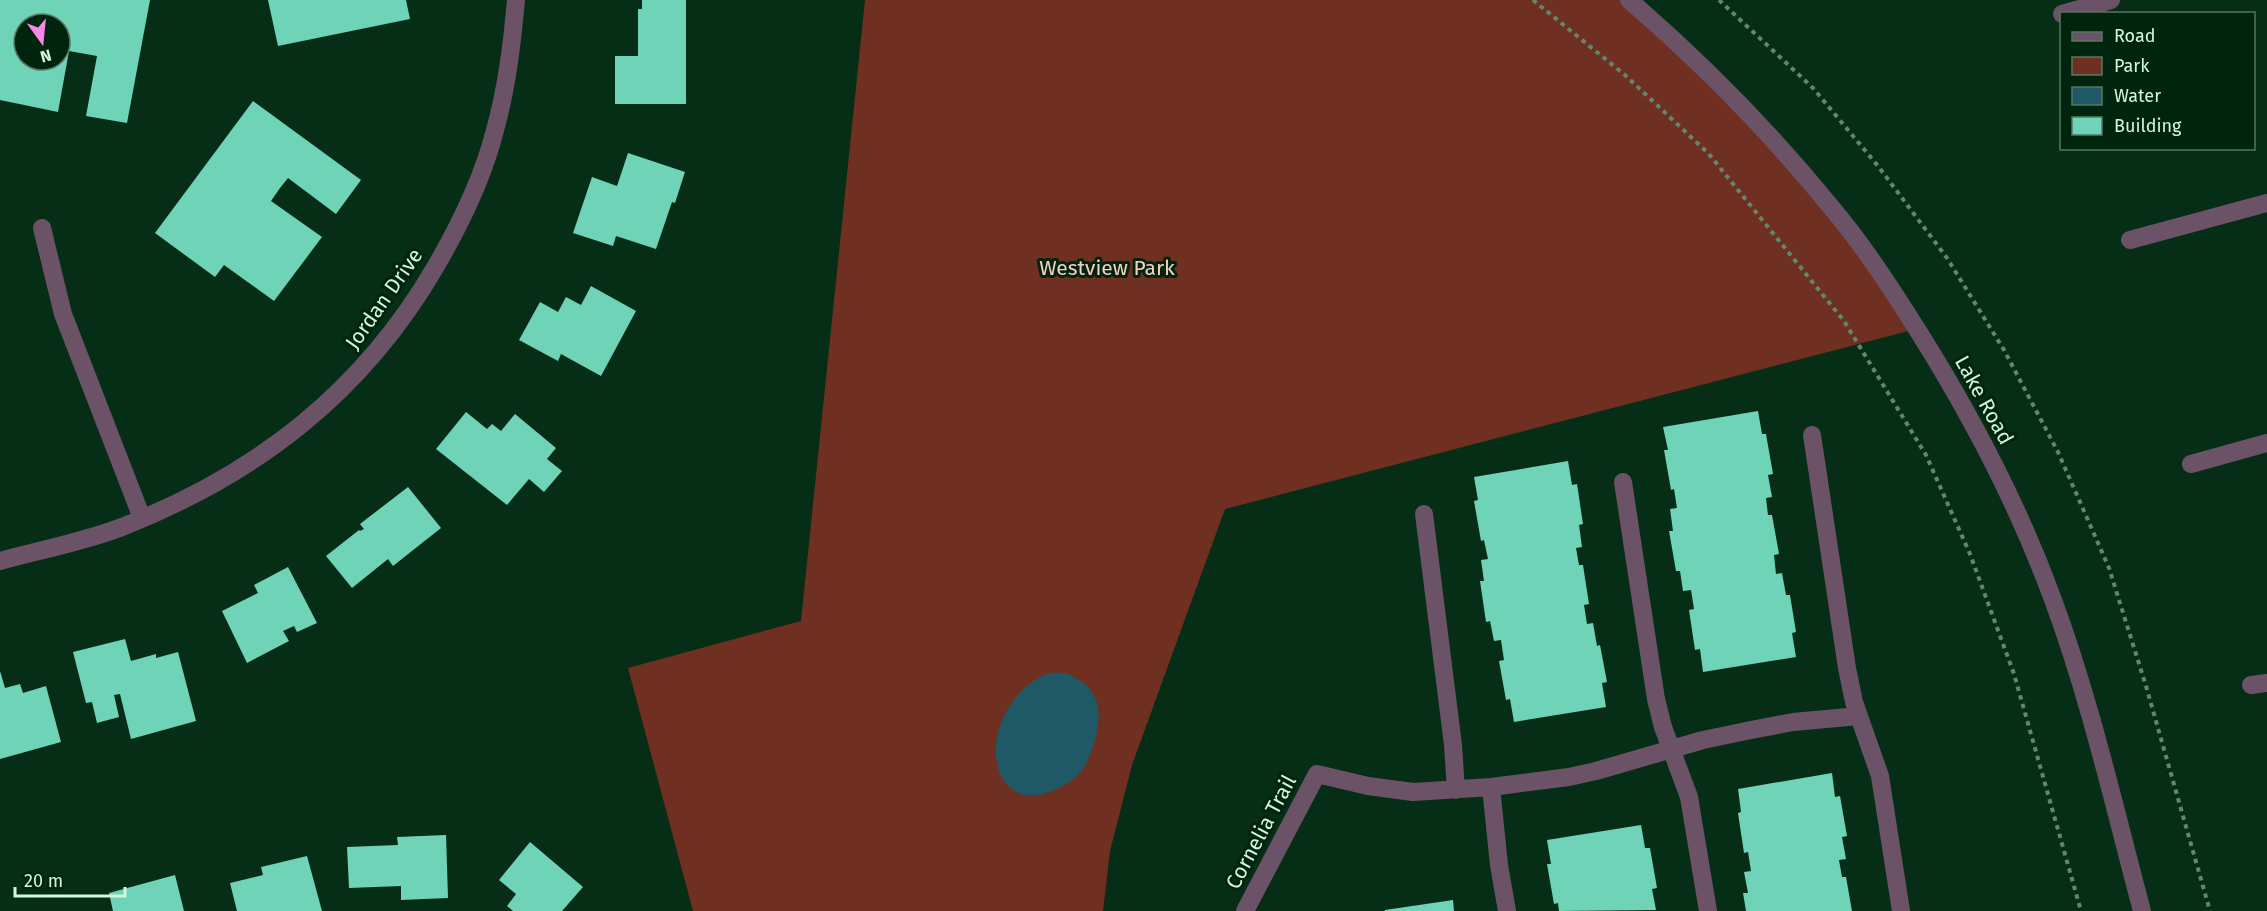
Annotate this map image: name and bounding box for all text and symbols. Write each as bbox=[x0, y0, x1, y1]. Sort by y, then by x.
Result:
north arrow bbox=[12, 12, 72, 72]
legend bbox=[2060, 12, 2255, 150]
text: Road bbox=[2114, 25, 2156, 47]
text: N bbox=[38, 45, 53, 67]
text: Park bbox=[2114, 55, 2150, 77]
text: Water bbox=[2114, 85, 2161, 107]
text: Building bbox=[2114, 115, 2182, 137]
street label: Jordan Drive bbox=[340, 244, 428, 354]
park label: Westview Park bbox=[1039, 255, 1175, 281]
street label: Lake Road bbox=[1949, 351, 2019, 449]
street label: Cornelia Trail bbox=[1220, 770, 1302, 894]
scale bar bbox=[15, 860, 124, 898]
text: 20 m bbox=[24, 870, 63, 892]

